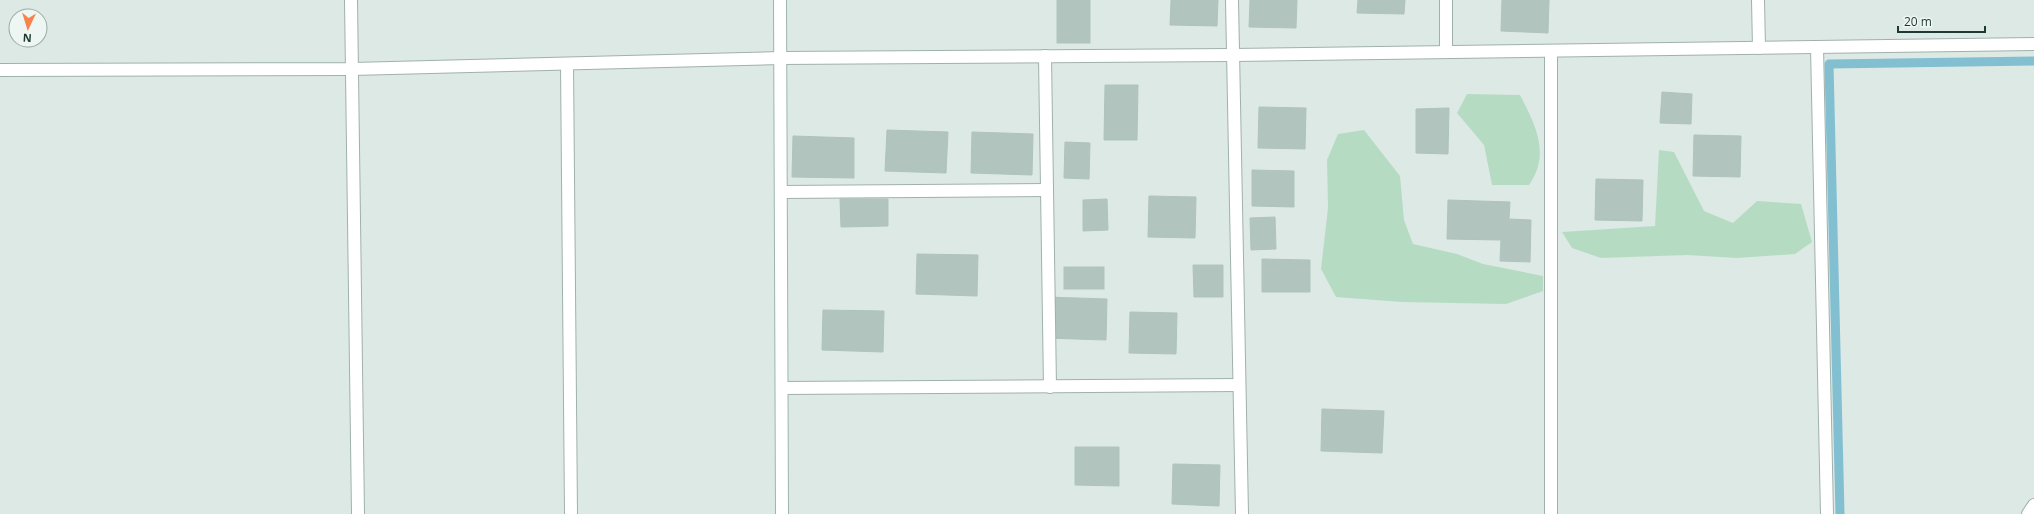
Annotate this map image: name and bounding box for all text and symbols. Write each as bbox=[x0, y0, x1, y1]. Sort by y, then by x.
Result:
north arrow bbox=[8, 8, 48, 48]
scale bar bbox=[1898, 8, 1985, 34]
text: 20 m bbox=[1904, 13, 1932, 30]
text: N bbox=[22, 31, 32, 46]

